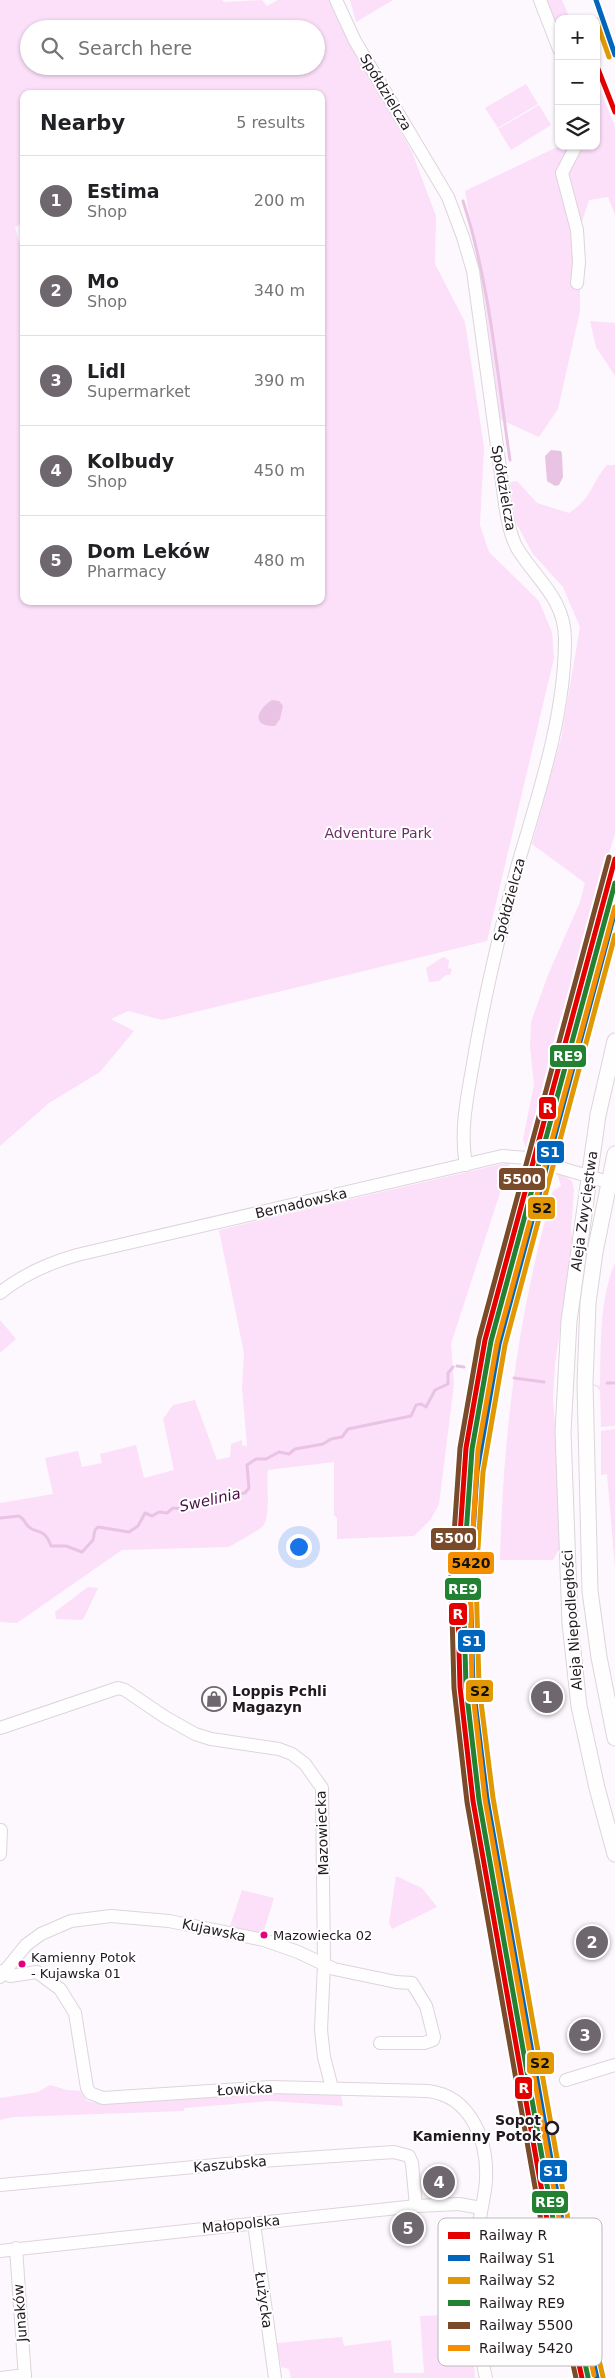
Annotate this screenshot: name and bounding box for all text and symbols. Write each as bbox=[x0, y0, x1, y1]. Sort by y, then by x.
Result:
map controls bbox=[555, 15, 600, 150]
button: + bbox=[555, 15, 600, 60]
search box bbox=[20, 20, 325, 75]
icon: search bbox=[38, 34, 66, 62]
text: Search here bbox=[78, 37, 192, 59]
street label: Spółdzielcza bbox=[357, 51, 415, 133]
button: − bbox=[555, 60, 600, 105]
button: layers bbox=[555, 105, 600, 150]
text: Nearby bbox=[40, 111, 125, 135]
text: 5 results bbox=[236, 113, 305, 132]
text: Estima bbox=[87, 180, 160, 202]
text: 1 bbox=[50, 191, 62, 210]
text: 200 m bbox=[254, 191, 305, 210]
text: Shop bbox=[87, 202, 127, 221]
text: Mo bbox=[87, 270, 119, 292]
text: 2 bbox=[50, 281, 62, 300]
text: 340 m bbox=[254, 281, 305, 300]
text: Shop bbox=[87, 292, 127, 311]
text: Lidl bbox=[87, 360, 126, 382]
text: 3 bbox=[50, 371, 62, 390]
text: 390 m bbox=[254, 371, 305, 390]
text: Supermarket bbox=[87, 382, 190, 401]
street label: Spółdzielcza bbox=[489, 444, 519, 532]
text: Kolbudy bbox=[87, 450, 174, 472]
text: 4 bbox=[50, 461, 62, 480]
text: 450 m bbox=[254, 461, 305, 480]
text: Shop bbox=[87, 472, 127, 491]
text: Dom Leków bbox=[87, 540, 210, 562]
text: 5 bbox=[50, 551, 62, 570]
text: 480 m bbox=[254, 551, 305, 570]
text: Pharmacy bbox=[87, 562, 167, 581]
park label: Adventure Park bbox=[324, 825, 432, 841]
street label: Spółdzielcza bbox=[490, 856, 528, 944]
line badge: RE9 bbox=[549, 1044, 587, 1068]
text: RE9 bbox=[553, 1048, 583, 1064]
line badge: R bbox=[538, 1096, 557, 1120]
text: R bbox=[543, 1100, 554, 1116]
line badge: S1 bbox=[536, 1140, 565, 1164]
text: S1 bbox=[540, 1144, 560, 1160]
street label: Aleja Zwycięstwa bbox=[568, 1150, 600, 1272]
line badge: 5500 bbox=[498, 1167, 546, 1191]
text: 5500 bbox=[503, 1171, 542, 1187]
street label: Bernadowska bbox=[253, 1185, 349, 1221]
line badge: S2 bbox=[527, 1196, 556, 1220]
text: S2 bbox=[532, 1200, 552, 1216]
water label: Swelinia bbox=[178, 1484, 242, 1516]
line badge: 5500 bbox=[430, 1527, 477, 1551]
text: 5500 bbox=[435, 1530, 474, 1546]
your location bbox=[286, 1534, 312, 1560]
street label: Aleja Niepodległości bbox=[559, 1549, 585, 1691]
line badge: 5420 bbox=[447, 1551, 495, 1575]
text: 5420 bbox=[452, 1555, 491, 1571]
line badge: RE9 bbox=[444, 1577, 482, 1601]
text: RE9 bbox=[448, 1581, 478, 1597]
line badge: R bbox=[448, 1602, 468, 1626]
text: R bbox=[453, 1606, 464, 1622]
line badge: S1 bbox=[457, 1629, 486, 1653]
text: S1 bbox=[462, 1633, 482, 1649]
pin: 1 bbox=[531, 1678, 563, 1716]
line badge: S2 bbox=[465, 1679, 494, 1703]
place label: Loppis Pchli Magazyn bbox=[232, 1683, 327, 1715]
text: S2 bbox=[470, 1683, 490, 1699]
shop icon: Loppis Pchli Magazyn bbox=[201, 1686, 227, 1712]
street label: Mazowiecka bbox=[313, 1790, 331, 1876]
street label: Kujawska bbox=[181, 1915, 247, 1945]
pin: 2 bbox=[576, 1923, 608, 1961]
place label: Mazowiecka 02 bbox=[273, 1928, 372, 1943]
marker: Mazowiecka 02 bbox=[259, 1930, 269, 1940]
place label: Kamienny Potok - Kujawska 01 bbox=[31, 1950, 136, 1981]
marker: Kamienny Potok - Kujawska 01 bbox=[17, 1959, 27, 1969]
pin: 3 bbox=[569, 2016, 601, 2054]
line badge: S2 bbox=[526, 2051, 555, 2075]
text: S2 bbox=[530, 2055, 550, 2071]
line badge: R bbox=[514, 2076, 533, 2100]
street label: Łowicka bbox=[216, 2080, 273, 2099]
text: R bbox=[519, 2080, 530, 2096]
place label: Sopot Kamienny Potok bbox=[412, 2112, 542, 2144]
marker: Sopot Kamienny Potok bbox=[545, 2121, 559, 2135]
street label: Kaszubska bbox=[193, 2153, 267, 2175]
line badge: S1 bbox=[539, 2159, 568, 2183]
pin: 4 bbox=[423, 2163, 455, 2201]
text: S1 bbox=[543, 2163, 563, 2179]
line badge: RE9 bbox=[531, 2190, 569, 2214]
text: RE9 bbox=[535, 2194, 565, 2210]
pin: 5 bbox=[392, 2209, 424, 2247]
street label: Małopolska bbox=[201, 2212, 281, 2236]
legend bbox=[438, 2218, 602, 2366]
text: Railway R bbox=[479, 2227, 548, 2243]
text: Railway S1 bbox=[479, 2250, 555, 2266]
street label: Łużycka bbox=[252, 2270, 276, 2329]
text: Railway S2 bbox=[479, 2272, 555, 2288]
street label: Junaków bbox=[10, 2283, 30, 2344]
text: Railway RE9 bbox=[479, 2295, 565, 2311]
text: Railway 5500 bbox=[479, 2317, 573, 2333]
text: Railway 5420 bbox=[479, 2340, 573, 2356]

